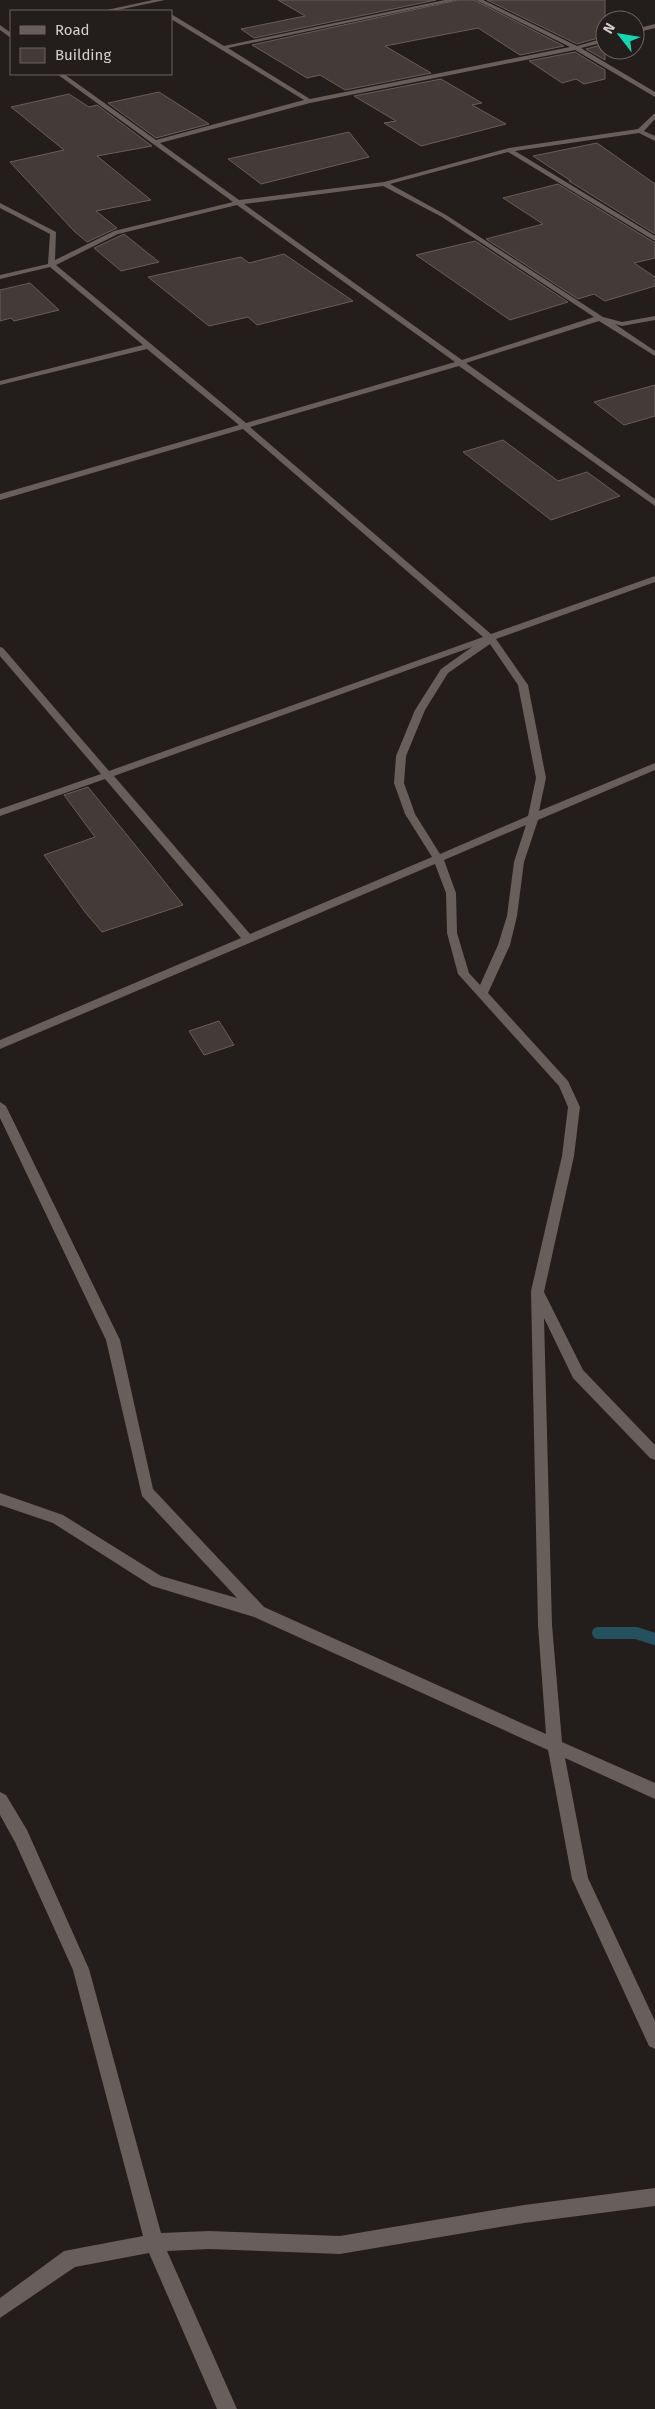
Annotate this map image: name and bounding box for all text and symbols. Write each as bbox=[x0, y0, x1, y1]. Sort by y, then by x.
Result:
legend bbox=[10, 10, 172, 75]
north arrow bbox=[595, 10, 645, 60]
text: N bbox=[600, 20, 619, 37]
text: Road bbox=[55, 21, 90, 39]
text: Building bbox=[55, 46, 111, 64]

